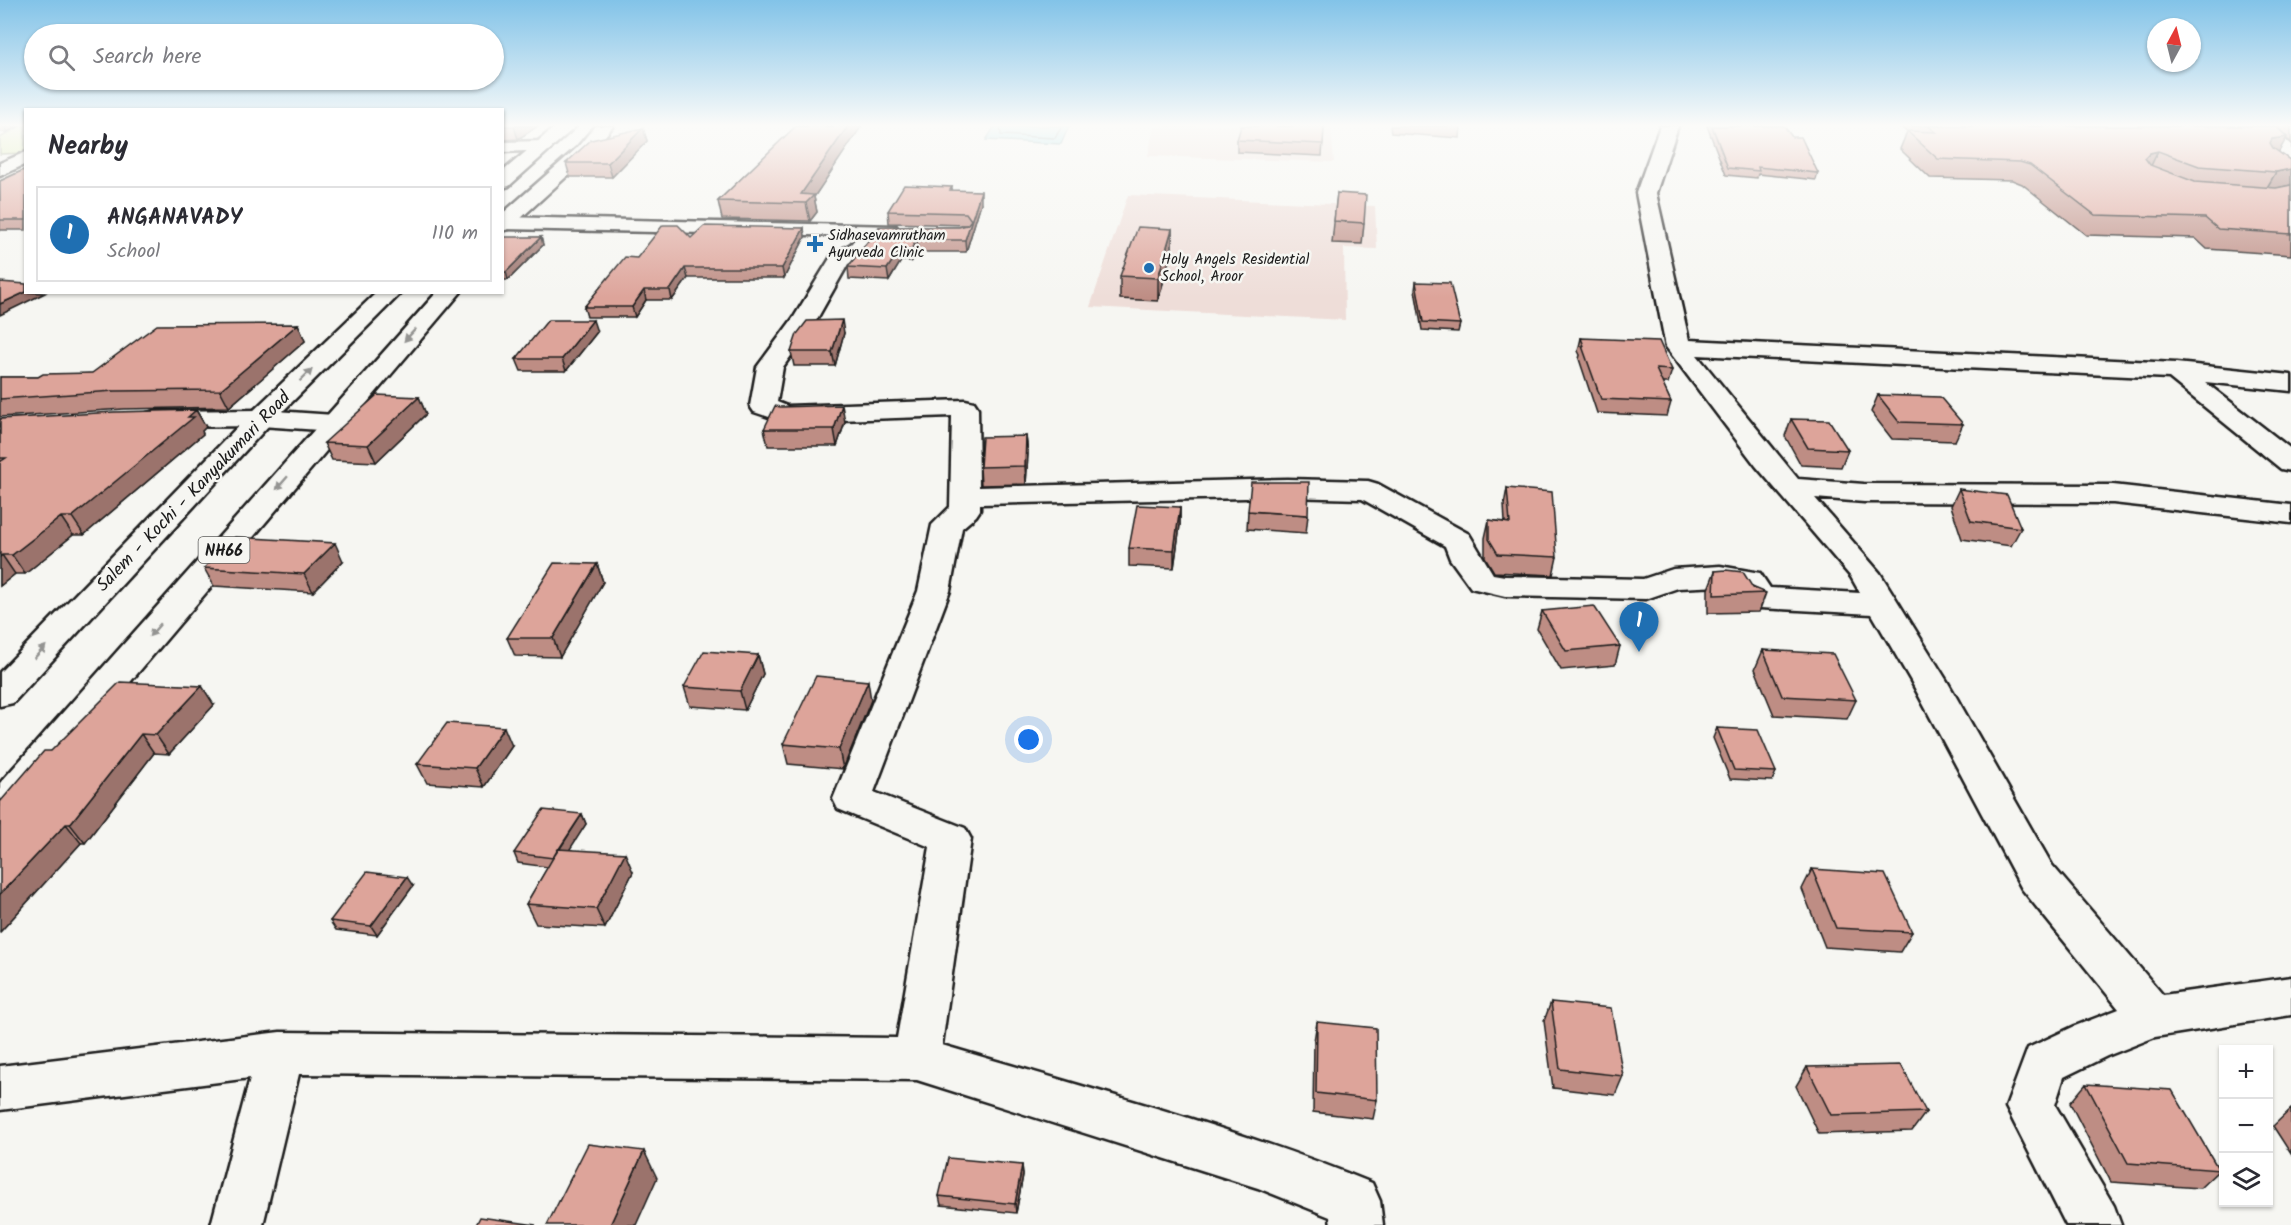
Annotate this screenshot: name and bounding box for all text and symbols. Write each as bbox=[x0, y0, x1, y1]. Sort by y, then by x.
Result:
north arrow bbox=[2147, 18, 2201, 72]
search box bbox=[24, 24, 504, 90]
text: Search here bbox=[93, 40, 201, 75]
icon: search bbox=[45, 41, 78, 74]
text: Nearby bbox=[48, 126, 128, 168]
text: ANGANAVADY bbox=[107, 201, 242, 236]
text: 1 bbox=[66, 218, 73, 250]
text: 110 m bbox=[432, 218, 478, 250]
place label: Sidhasevamrutham Ayurveda Clinic bbox=[828, 224, 946, 265]
marker: Sidhasevamrutham Ayurveda Clinic bbox=[806, 235, 824, 253]
text: School bbox=[107, 236, 160, 268]
place label: Holy Angels Residential School, Aroor bbox=[1161, 248, 1310, 289]
marker: Holy Angels Residential School, Aroor bbox=[1142, 261, 1156, 275]
one-way arrow bbox=[403, 328, 417, 343]
one-way arrow bbox=[299, 368, 313, 382]
street label: Salem - Kochi - Kanyakumari Road bbox=[90, 384, 299, 599]
one-way arrow bbox=[276, 475, 289, 490]
road number: NH66 bbox=[198, 537, 250, 563]
pin: 1 bbox=[1620, 602, 1658, 652]
one-way arrow bbox=[149, 622, 162, 637]
one-way arrow bbox=[33, 645, 47, 659]
your location bbox=[1014, 725, 1043, 754]
map controls bbox=[2219, 1045, 2273, 1207]
button: + bbox=[2219, 1045, 2273, 1099]
button: − bbox=[2219, 1099, 2273, 1153]
button: layers bbox=[2219, 1153, 2273, 1207]

